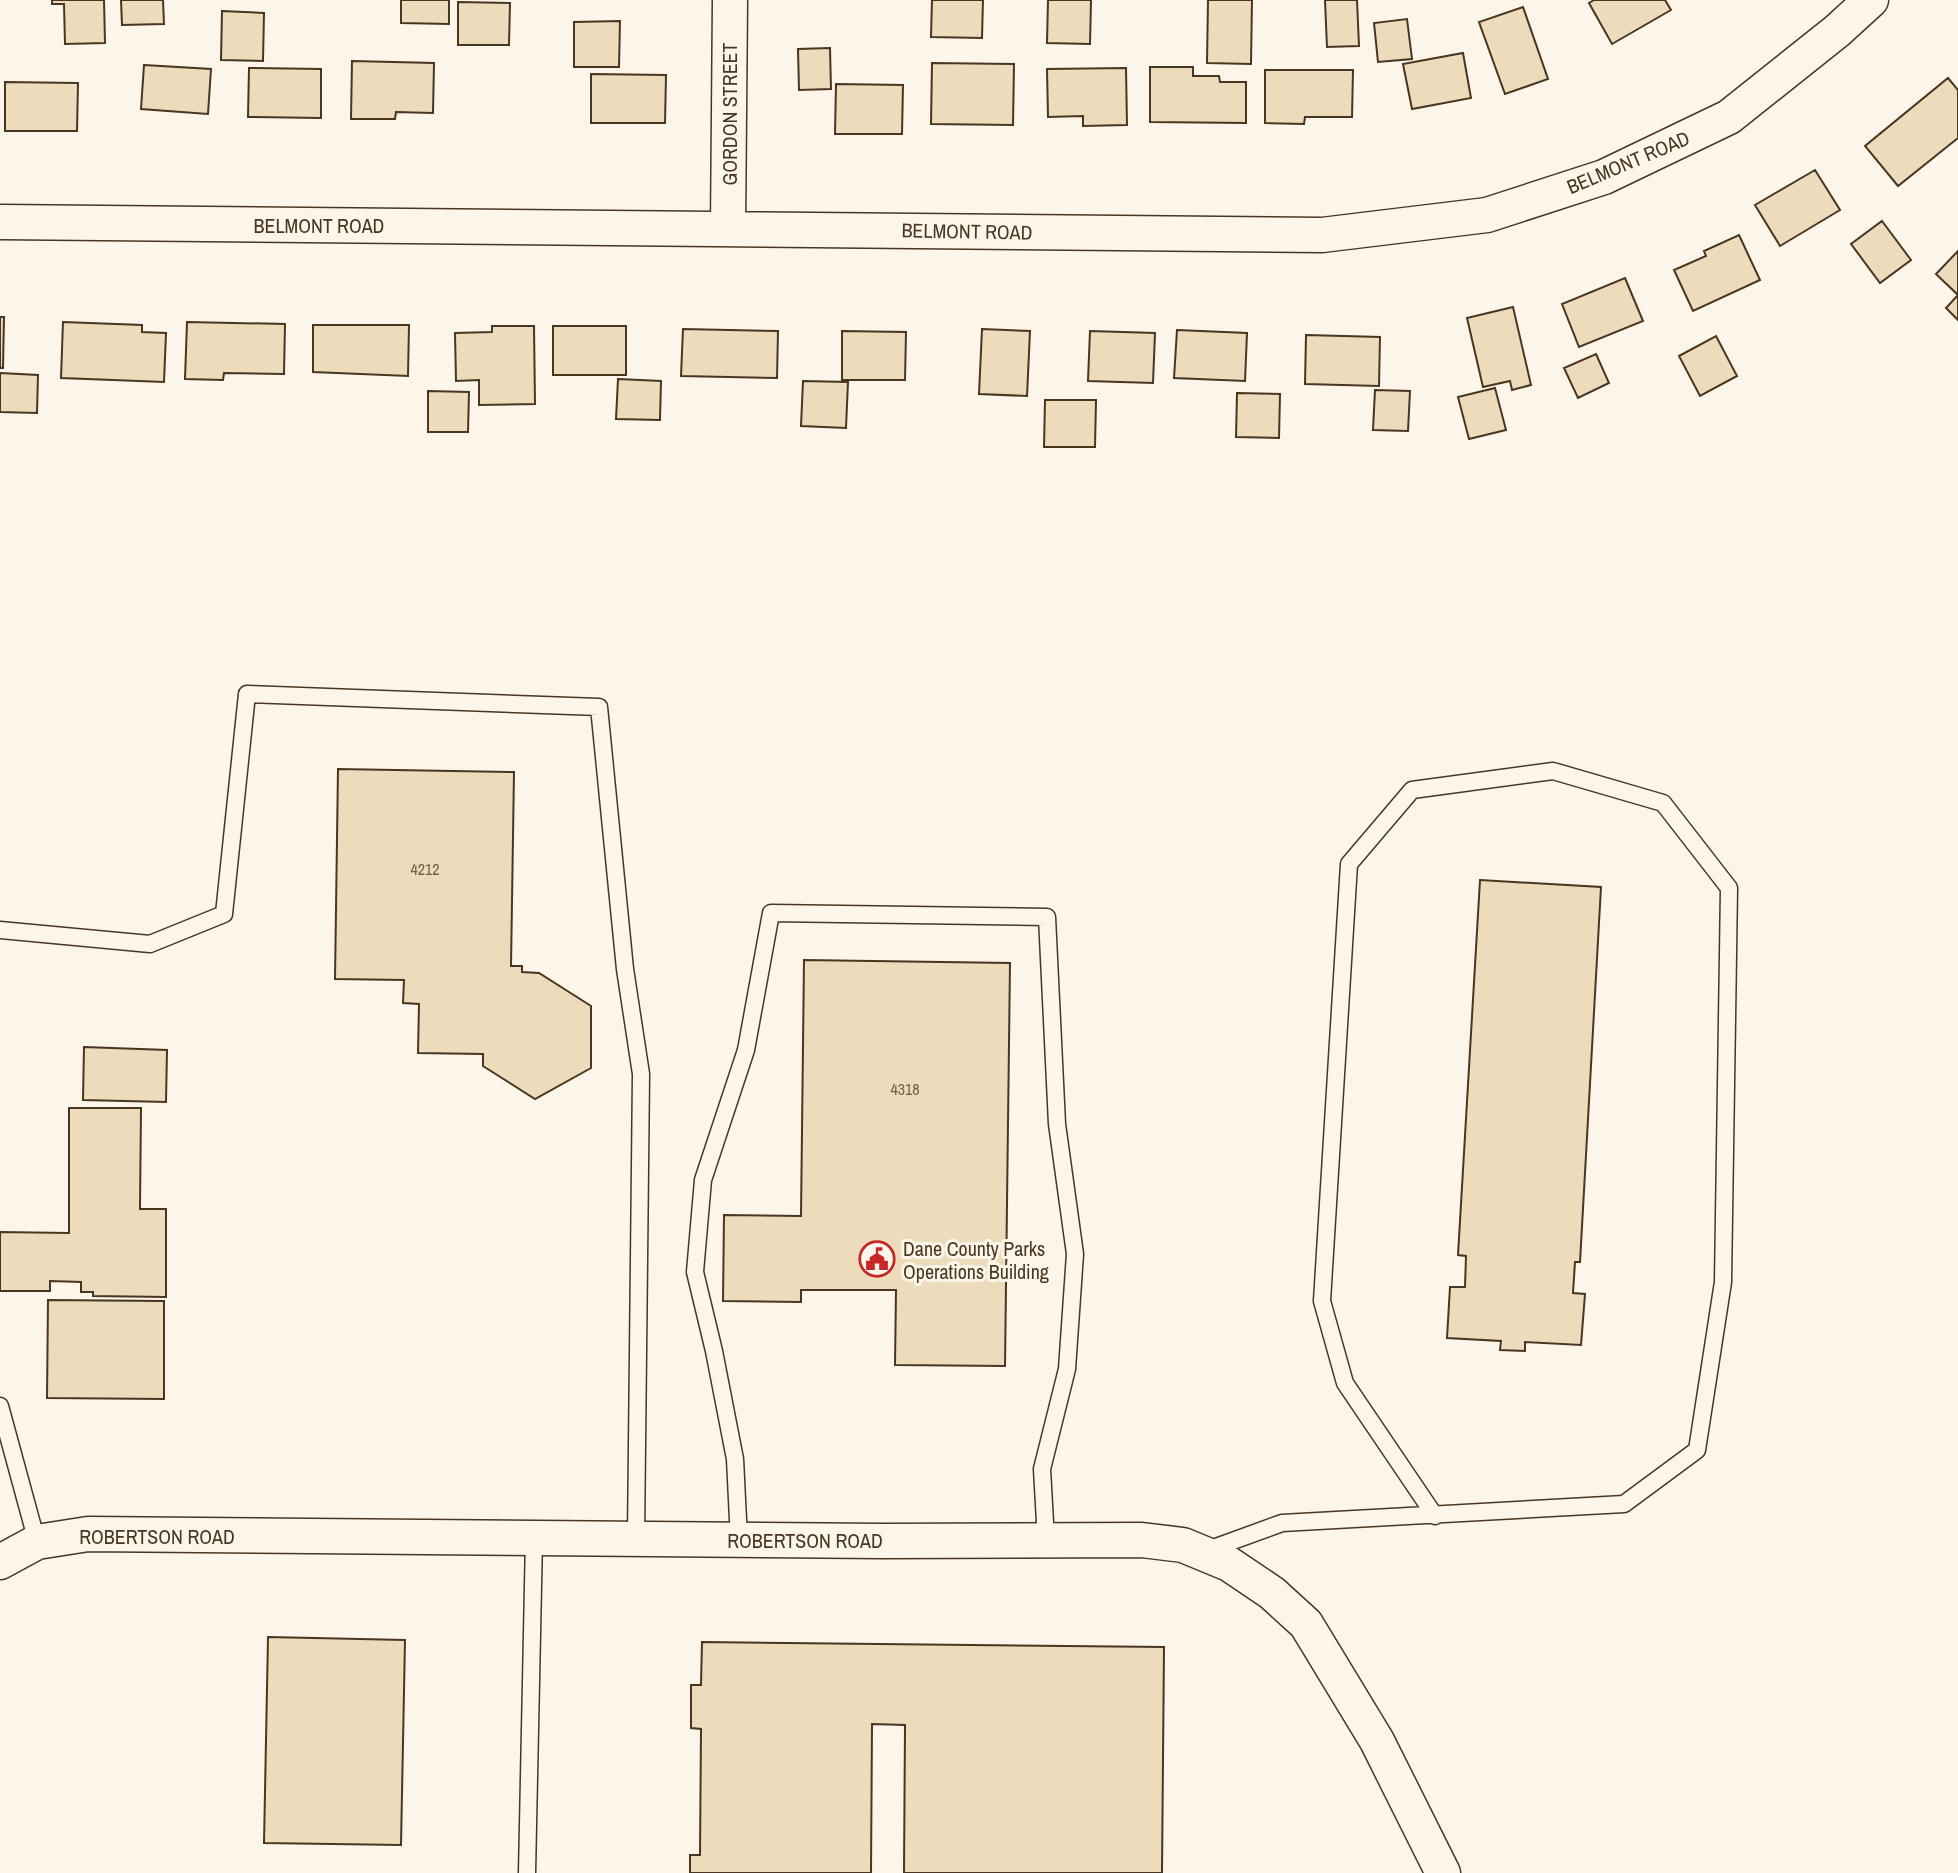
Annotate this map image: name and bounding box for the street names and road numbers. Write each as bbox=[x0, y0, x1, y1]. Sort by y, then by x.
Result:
street label: GORDON STREET bbox=[716, 42, 743, 186]
street label: BELMONT ROAD bbox=[1562, 124, 1694, 200]
street label: BELMONT ROAD bbox=[254, 212, 384, 239]
street label: BELMONT ROAD bbox=[901, 216, 1033, 246]
street label: ROBERTSON ROAD bbox=[79, 1523, 235, 1550]
street label: ROBERTSON ROAD bbox=[727, 1527, 883, 1554]

